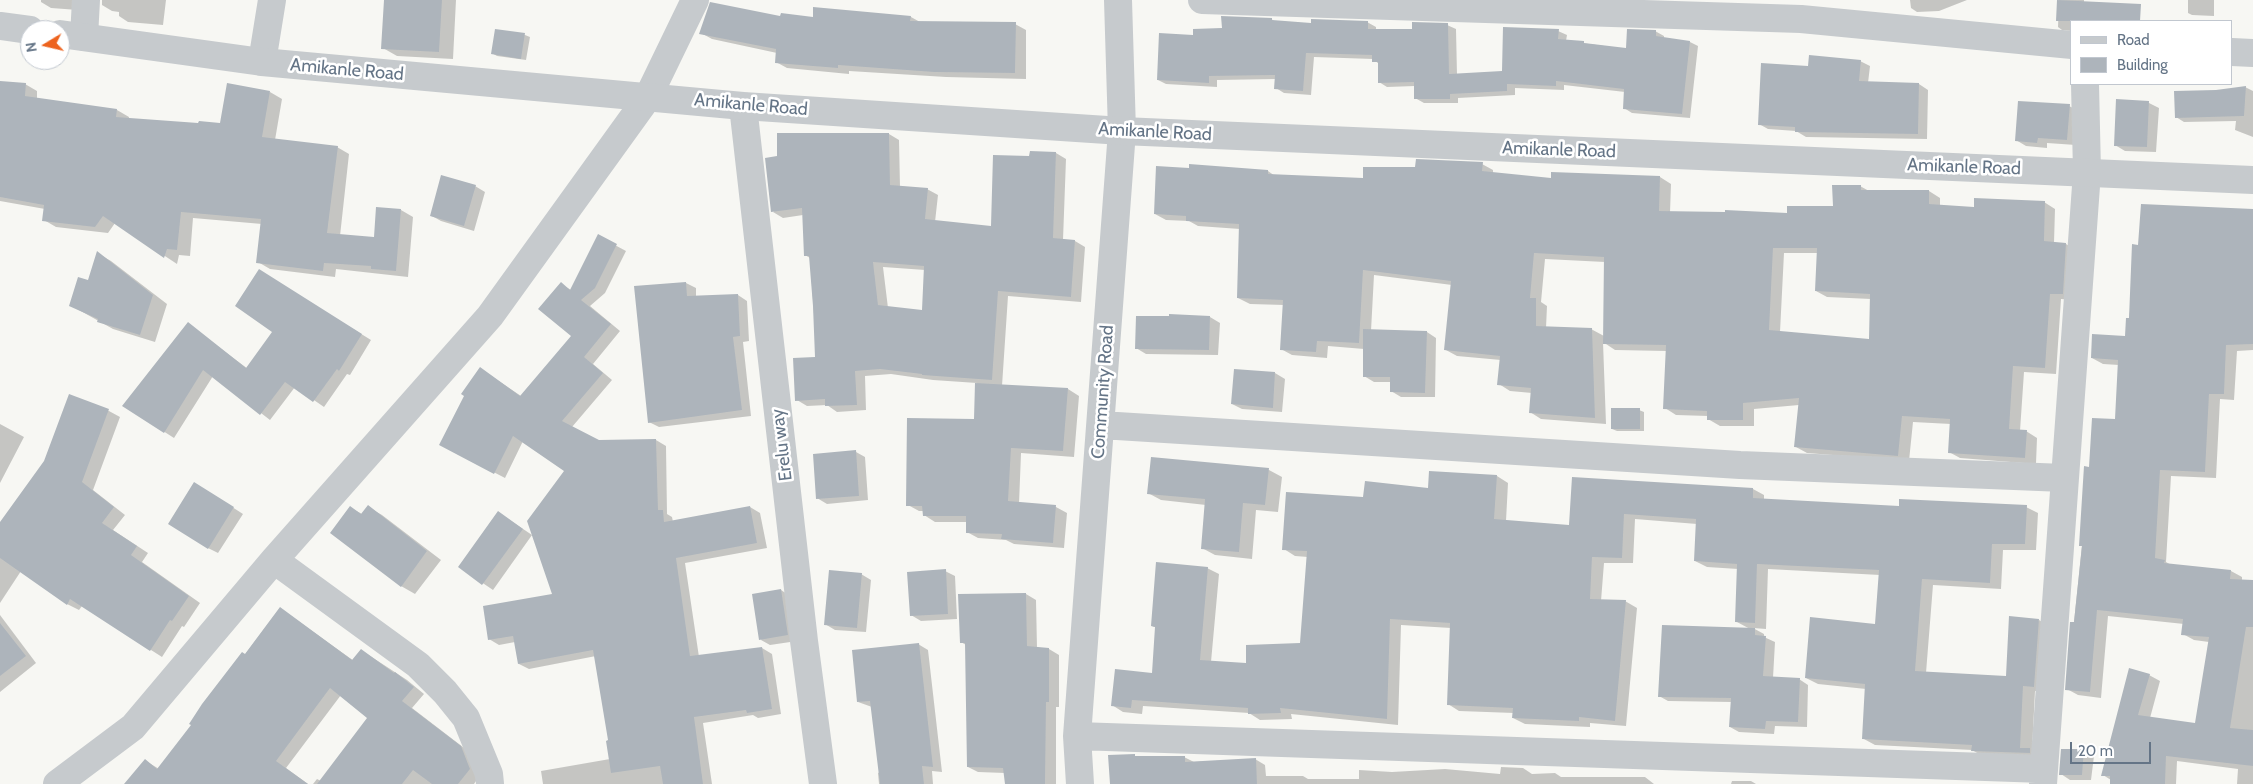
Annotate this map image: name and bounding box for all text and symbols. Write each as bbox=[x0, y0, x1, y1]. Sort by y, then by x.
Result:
north arrow bbox=[20, 20, 70, 70]
legend bbox=[2070, 20, 2233, 85]
text: Road bbox=[2117, 31, 2150, 49]
text: N bbox=[22, 41, 41, 53]
street label: Amikanle Road bbox=[289, 54, 405, 86]
text: Building bbox=[2117, 56, 2168, 74]
street label: Amikanle Road bbox=[693, 89, 809, 121]
street label: Amikanle Road bbox=[1098, 118, 1212, 146]
street label: Amikanle Road bbox=[1502, 137, 1616, 163]
street label: Amikanle Road bbox=[1907, 154, 2021, 180]
street label: Community Road bbox=[1088, 324, 1118, 460]
street label: Erelu way bbox=[767, 408, 797, 482]
scale bar bbox=[2073, 732, 2154, 764]
text: 20 m bbox=[2078, 742, 2113, 760]

